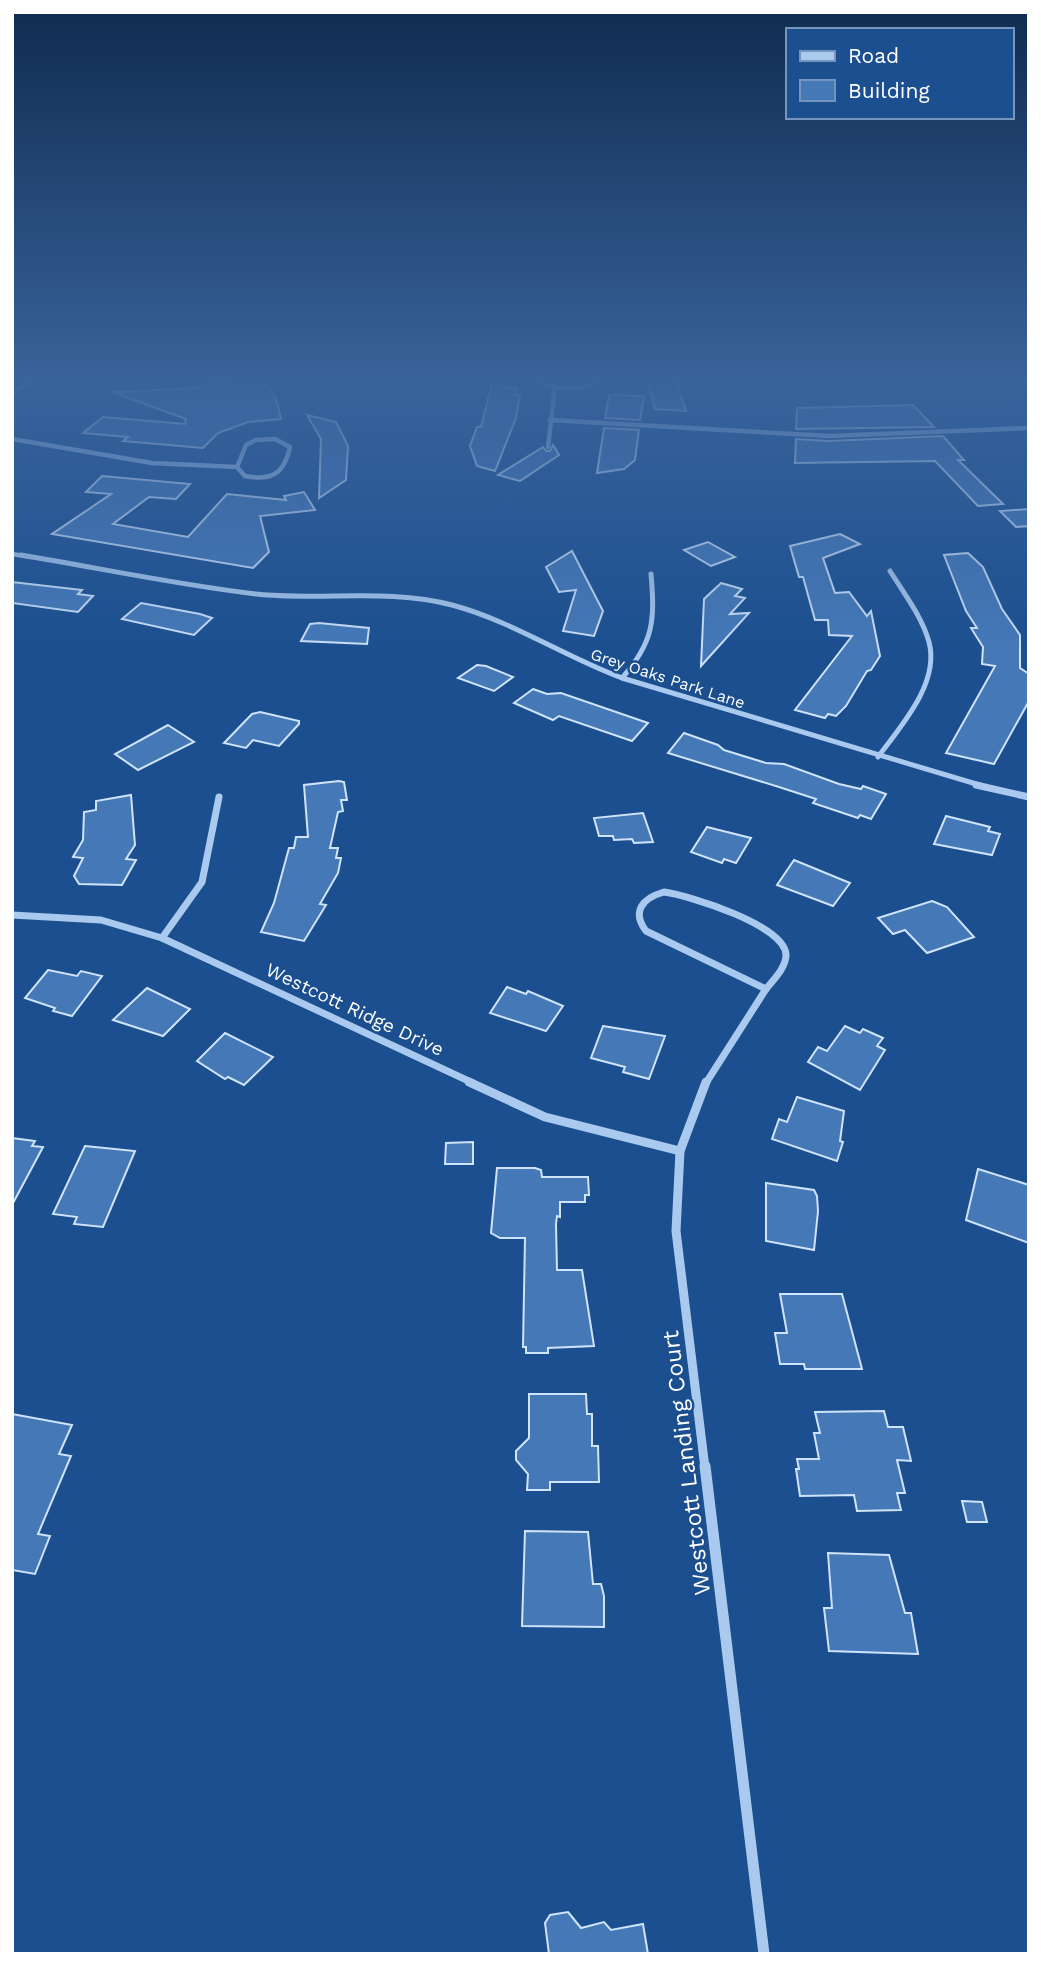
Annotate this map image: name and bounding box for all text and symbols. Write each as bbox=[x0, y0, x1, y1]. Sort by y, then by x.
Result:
legend bbox=[786, 28, 1013, 119]
text: Road bbox=[848, 43, 899, 68]
text: Building bbox=[848, 78, 930, 103]
street label: Grey Oaks Park Lane bbox=[588, 645, 747, 712]
street label: Westcott Ridge Drive bbox=[262, 958, 448, 1061]
street label: Westcott Landing Court bbox=[657, 1329, 716, 1597]

